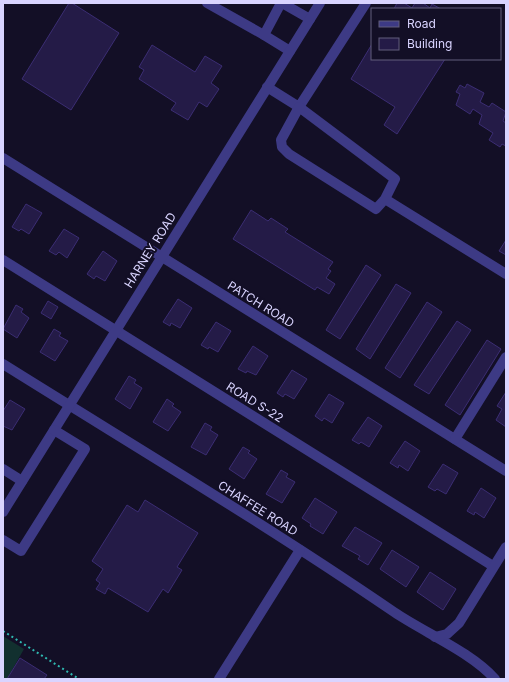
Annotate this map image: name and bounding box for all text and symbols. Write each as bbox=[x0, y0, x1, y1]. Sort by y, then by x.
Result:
legend bbox=[371, 8, 501, 60]
text: Road bbox=[407, 16, 436, 31]
text: Building bbox=[407, 36, 452, 51]
street label: HARNEY ROAD bbox=[121, 210, 179, 290]
street label: PATCH ROAD bbox=[225, 278, 297, 330]
street label: ROAD S-22 bbox=[224, 379, 286, 425]
street label: CHAFFEE ROAD bbox=[215, 477, 301, 539]

